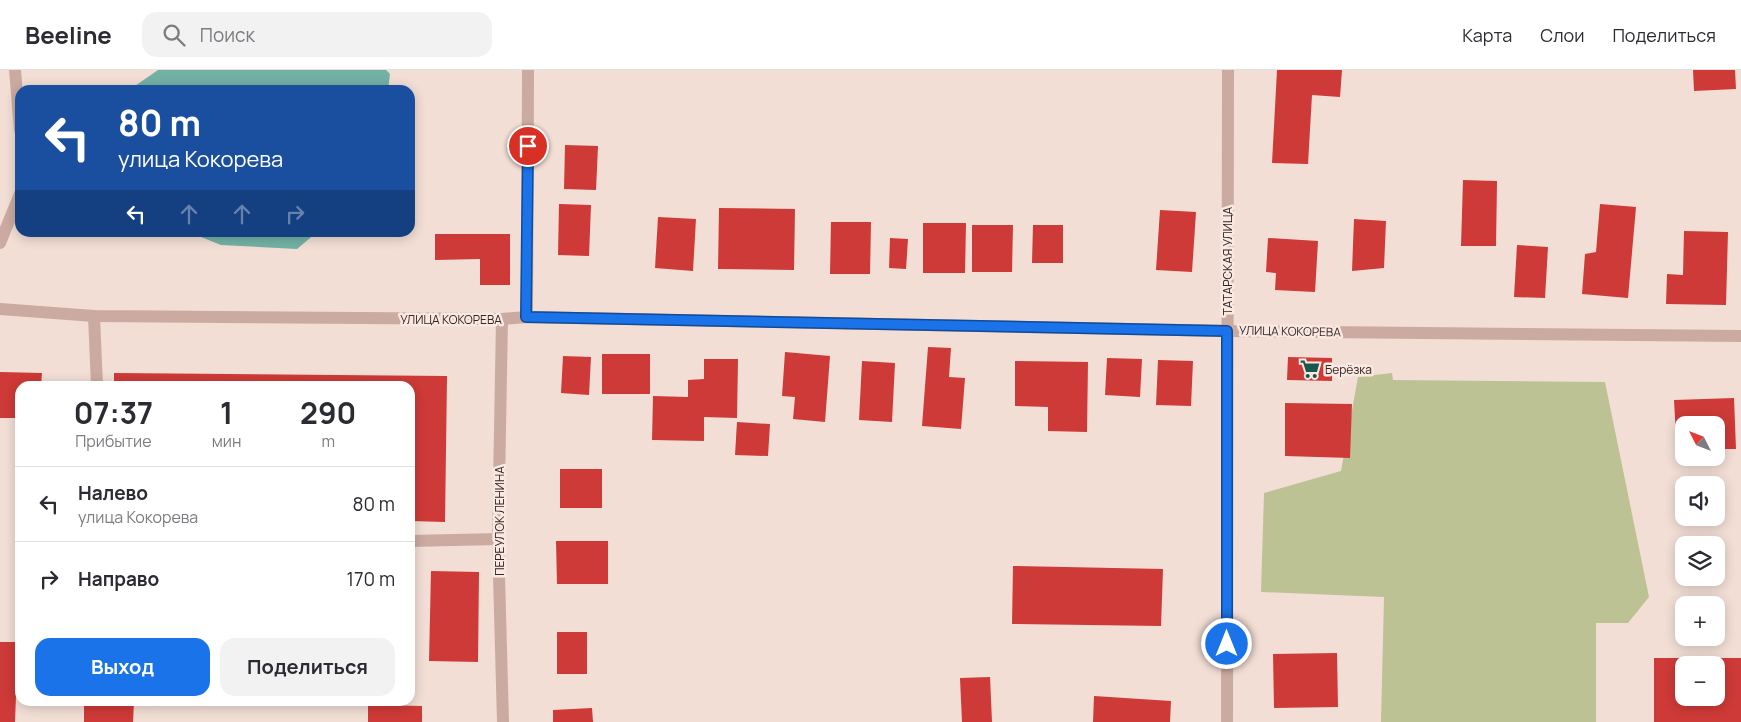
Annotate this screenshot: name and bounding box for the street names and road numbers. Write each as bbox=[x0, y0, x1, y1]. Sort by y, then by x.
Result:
street label: ТАТАРСКАЯ УЛИЦА bbox=[1219, 206, 1236, 315]
street label: УЛИЦА КОКОРЕВА bbox=[400, 311, 502, 328]
street label: УЛИЦА КОКОРЕВА bbox=[1239, 322, 1341, 340]
street label: ПЕРЕУЛОК ЛЕНИНА bbox=[491, 466, 508, 576]

